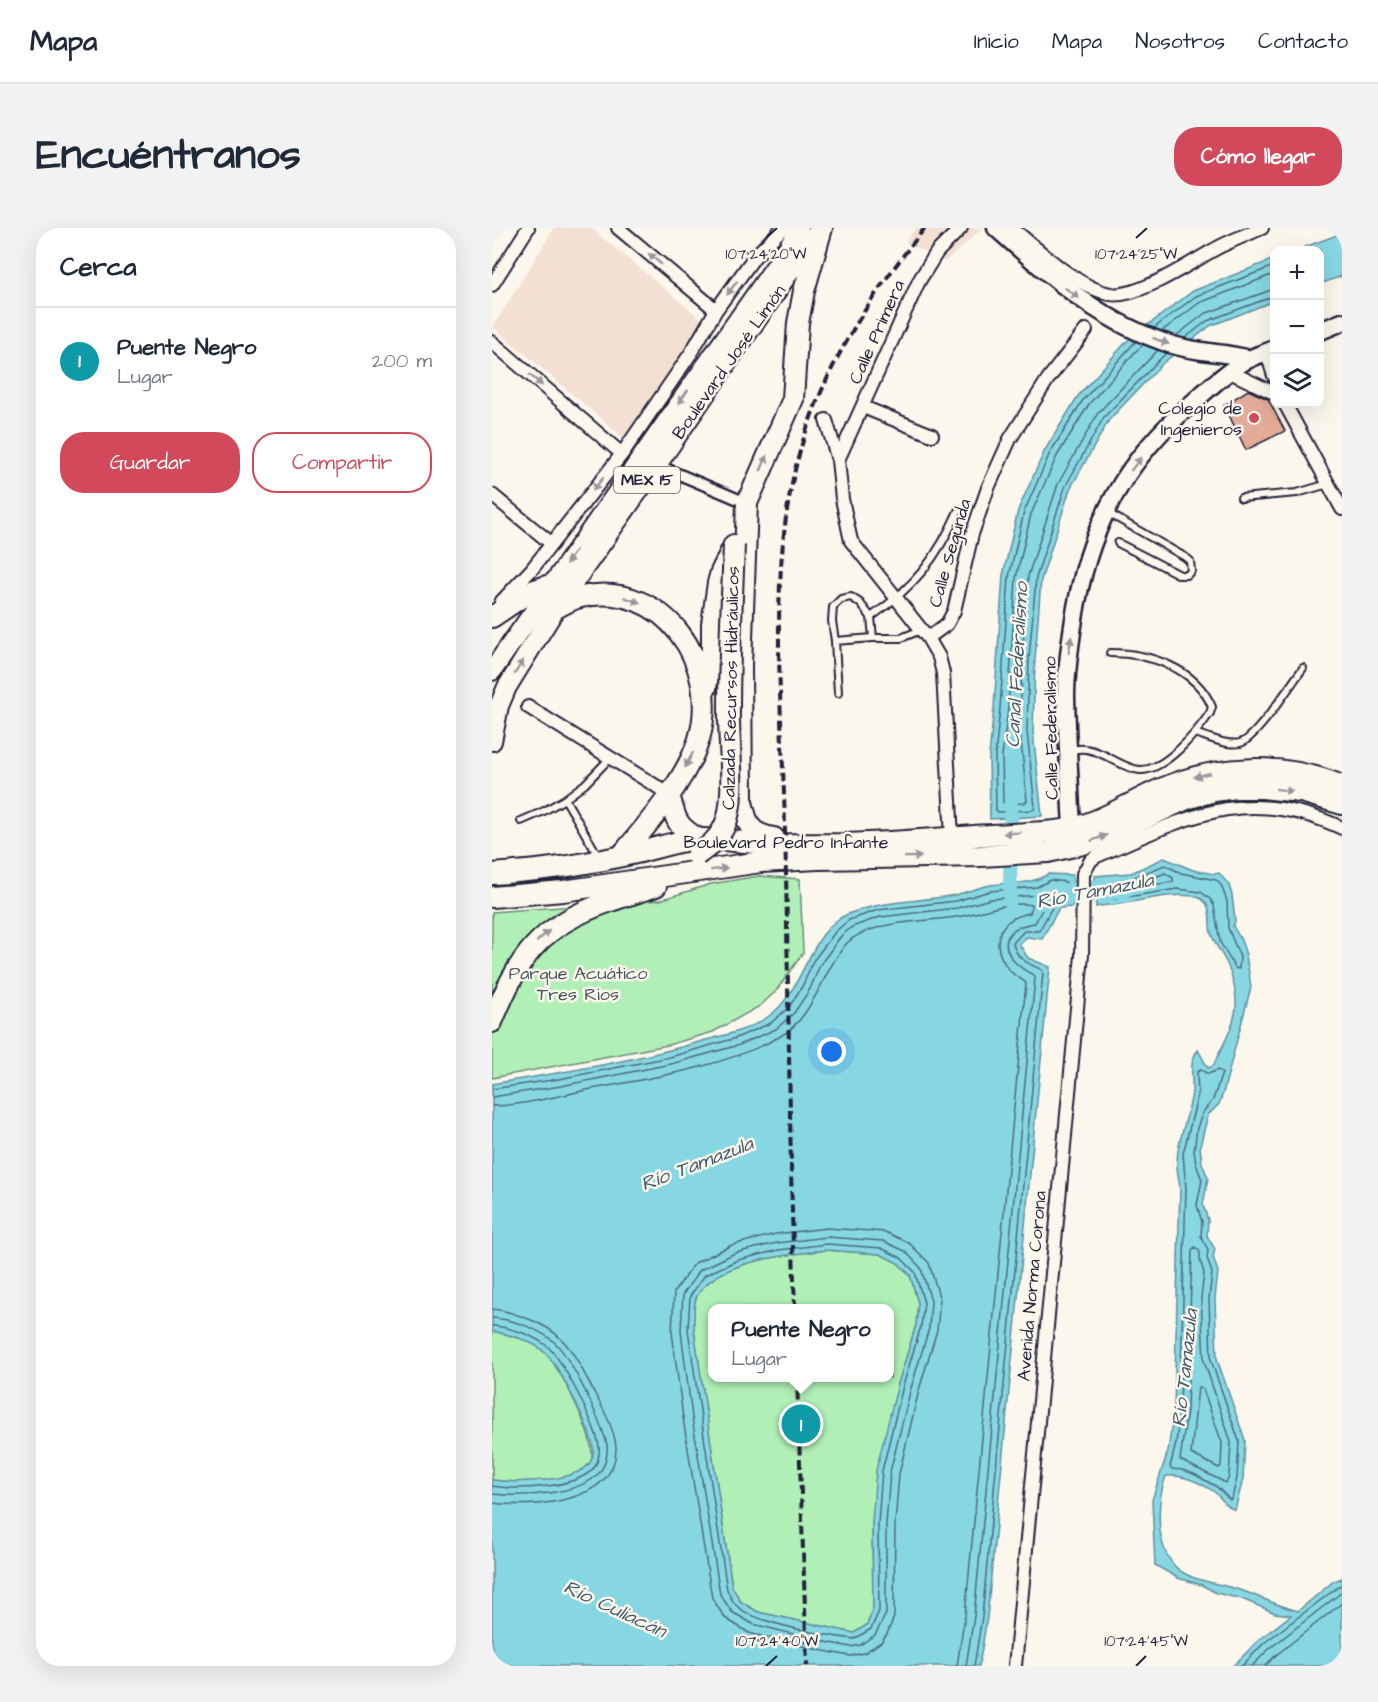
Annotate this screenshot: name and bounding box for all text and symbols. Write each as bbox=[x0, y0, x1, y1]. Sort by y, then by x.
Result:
text: Mapa bbox=[30, 22, 97, 61]
text: Inicio bbox=[974, 27, 1019, 56]
text: Mapa bbox=[1052, 27, 1102, 56]
text: Nosotros bbox=[1135, 27, 1225, 56]
text: Contacto bbox=[1258, 27, 1348, 56]
text: Encuéntranos bbox=[36, 127, 301, 185]
button: Cómo llegar bbox=[1174, 127, 1342, 186]
text: 107°24'20"W bbox=[726, 244, 806, 265]
text: 107°24'25"W bbox=[1095, 244, 1177, 265]
map controls bbox=[1270, 246, 1324, 408]
button: + bbox=[1270, 246, 1324, 300]
text: Cerca bbox=[60, 249, 137, 285]
one-way arrow bbox=[648, 253, 663, 266]
street label: Calle Primera bbox=[843, 276, 911, 388]
street label: Boulevard José Limón bbox=[666, 280, 792, 444]
one-way arrow bbox=[726, 280, 738, 296]
one-way arrow bbox=[1064, 287, 1080, 300]
button: − bbox=[1270, 300, 1324, 354]
text: Puente Negro bbox=[117, 332, 256, 363]
one-way arrow bbox=[1152, 336, 1170, 346]
text: 1 bbox=[78, 347, 81, 375]
text: 200 m bbox=[372, 347, 432, 375]
button: layers bbox=[1270, 354, 1324, 408]
text: Lugar bbox=[117, 363, 173, 391]
one-way arrow bbox=[528, 374, 544, 387]
one-way arrow bbox=[677, 389, 689, 405]
place label: Colegio de Ingenieros bbox=[1158, 396, 1242, 443]
marker: Colegio de Ingenieros bbox=[1247, 411, 1261, 425]
button: Guardar bbox=[60, 432, 240, 493]
button: Compartir bbox=[252, 432, 432, 493]
one-way arrow bbox=[759, 454, 768, 471]
one-way arrow bbox=[1129, 456, 1142, 472]
road number: MEX 15 bbox=[614, 467, 680, 493]
one-way arrow bbox=[592, 476, 605, 492]
street label: Calle Segunda bbox=[923, 496, 978, 610]
one-way arrow bbox=[565, 549, 577, 565]
street label: Calzada Recursos Hidráulicos bbox=[716, 566, 746, 810]
water label: Canal Federalismo bbox=[999, 580, 1035, 748]
one-way arrow bbox=[623, 596, 641, 605]
one-way arrow bbox=[1065, 635, 1074, 654]
street label: Calle Federalismo bbox=[1037, 656, 1065, 800]
one-way arrow bbox=[514, 659, 525, 675]
one-way arrow bbox=[684, 752, 694, 769]
one-way arrow bbox=[1192, 771, 1211, 780]
one-way arrow bbox=[1275, 785, 1294, 794]
one-way arrow bbox=[1003, 828, 1022, 838]
street label: Boulevard Pedro Infante bbox=[684, 830, 889, 855]
one-way arrow bbox=[1090, 833, 1108, 842]
one-way arrow bbox=[904, 852, 923, 862]
one-way arrow bbox=[710, 864, 729, 873]
water label: Río Tamazula bbox=[1034, 866, 1157, 916]
one-way arrow bbox=[535, 930, 550, 943]
park label: Parque Acuático Tres Rios bbox=[509, 961, 647, 1007]
your location bbox=[817, 1037, 846, 1066]
water label: Río Tamazula bbox=[637, 1129, 758, 1198]
street label: Avenida Norma Corona bbox=[1011, 1190, 1053, 1382]
popup bbox=[708, 1304, 894, 1382]
water label: Río Tamazula bbox=[1165, 1307, 1205, 1428]
text: Puente Negro bbox=[731, 1314, 871, 1345]
text: Lugar bbox=[731, 1345, 787, 1373]
pin: 1 bbox=[782, 1402, 820, 1446]
water label: Río Culiacán bbox=[559, 1573, 673, 1646]
text: 107°24'40"W bbox=[736, 1631, 818, 1652]
text: 107°24'45"W bbox=[1104, 1631, 1188, 1652]

